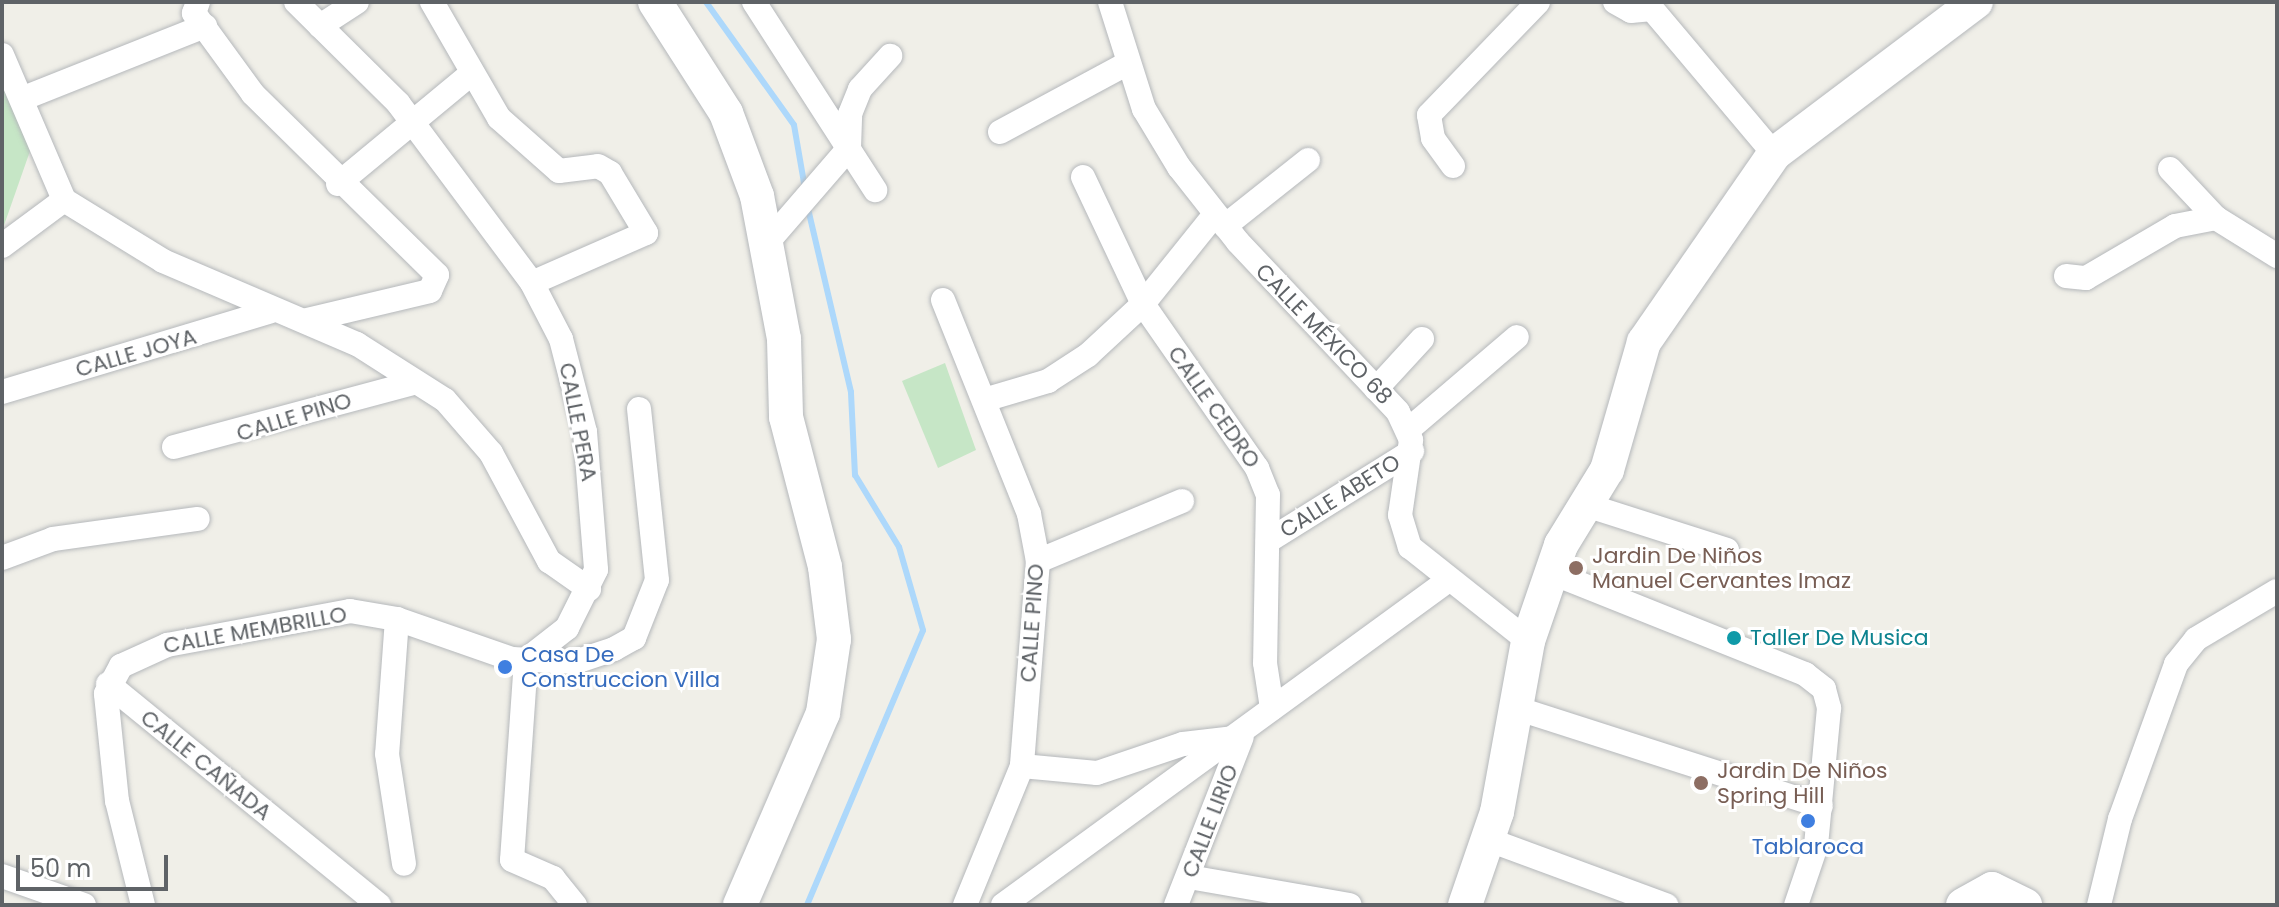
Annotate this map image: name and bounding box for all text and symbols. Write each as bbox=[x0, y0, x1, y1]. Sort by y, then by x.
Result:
street label: CALLE MÉXICO 68 bbox=[1250, 258, 1398, 410]
street label: CALLE JOYA bbox=[72, 323, 200, 383]
street label: CALLE CEDRO bbox=[1162, 341, 1266, 473]
street label: CALLE PERA bbox=[554, 360, 602, 484]
street label: CALLE PINO bbox=[233, 387, 355, 447]
street label: CALLE ABETO bbox=[1275, 449, 1405, 543]
place label: Jardin De Niños Manuel Cervantes Imaz bbox=[1592, 542, 1851, 594]
marker: Jardin De Niños Manuel Cervantes Imaz bbox=[1567, 559, 1585, 577]
street label: CALLE PINO bbox=[1015, 563, 1049, 683]
street label: CALLE MEMBRILLO bbox=[161, 601, 349, 659]
place label: Taller De Musica bbox=[1750, 625, 1929, 651]
marker: Taller De Musica bbox=[1725, 629, 1743, 647]
place label: Casa De Construccion Villa bbox=[521, 641, 720, 692]
marker: Casa De Construccion Villa bbox=[496, 658, 514, 676]
street label: CALLE CAÑADA bbox=[135, 704, 277, 826]
place label: Jardin De Niños Spring Hill bbox=[1717, 757, 1888, 808]
street label: CALLE LIRIO bbox=[1176, 761, 1244, 881]
marker: Jardin De Niños Spring Hill bbox=[1692, 774, 1710, 792]
marker: Tablaroca bbox=[1799, 812, 1817, 830]
place label: Tablaroca bbox=[1752, 834, 1864, 860]
scale bar bbox=[20, 839, 172, 889]
text: 50 m bbox=[30, 852, 91, 885]

